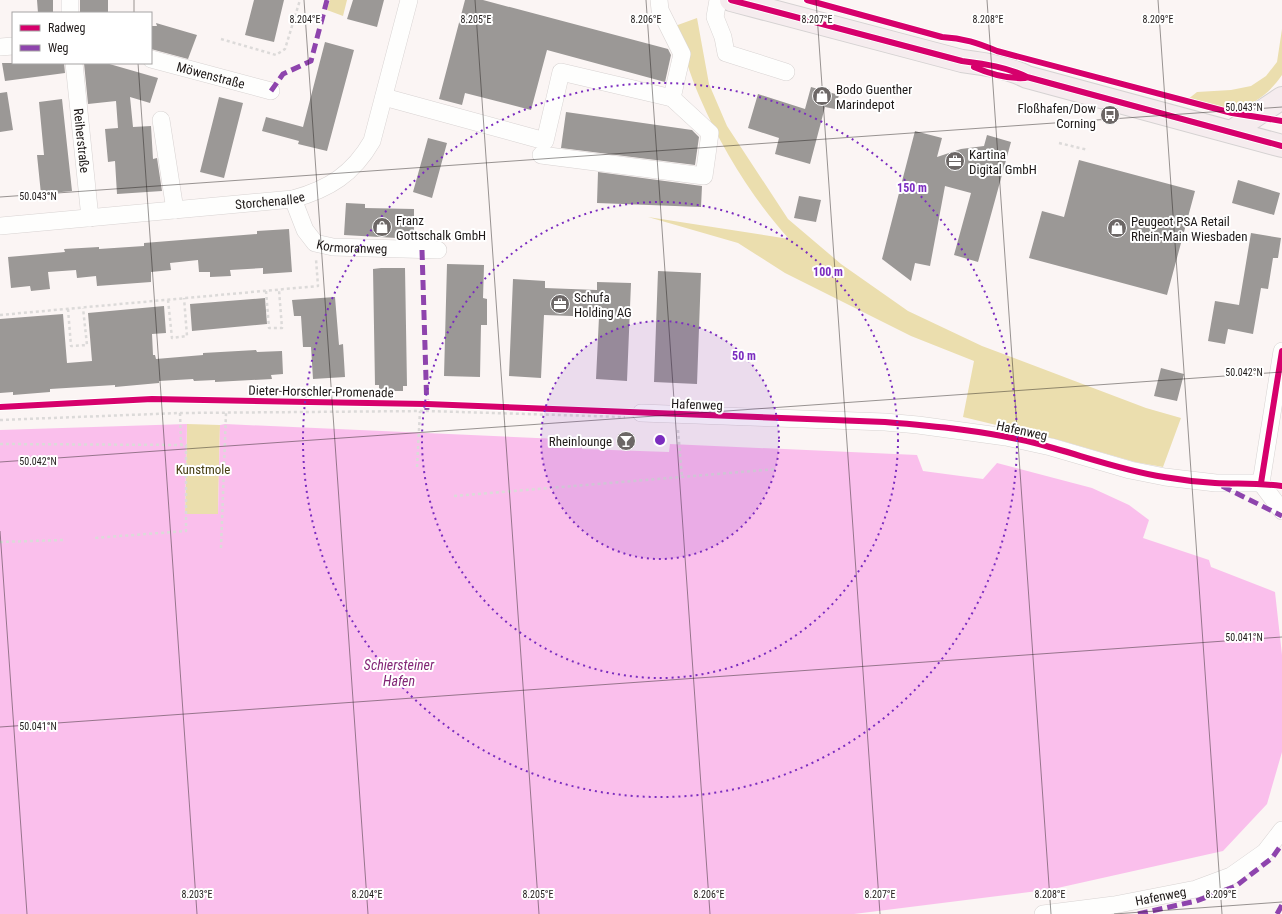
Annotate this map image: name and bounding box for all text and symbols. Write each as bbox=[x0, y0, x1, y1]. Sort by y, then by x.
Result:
legend bbox=[12, 12, 152, 64]
text: 8.204°E bbox=[289, 14, 321, 25]
text: 8.205°E bbox=[460, 14, 492, 25]
text: 8.206°E bbox=[630, 14, 662, 25]
text: 8.207°E bbox=[801, 14, 833, 25]
text: 8.208°E bbox=[972, 14, 1004, 25]
text: 8.209°E bbox=[1142, 14, 1174, 25]
text: Radweg bbox=[48, 21, 85, 35]
text: Weg bbox=[48, 41, 69, 55]
street label: Möwenstraße bbox=[175, 59, 246, 92]
place label: Bodo Guenther Marindepot bbox=[836, 82, 912, 112]
shop icon: Bodo Guenther Marindepot bbox=[811, 85, 833, 107]
place label: Floßhafen/Dow Corning bbox=[1017, 101, 1097, 131]
text: 50.043°N bbox=[1225, 102, 1263, 113]
bus stop icon: Floßhafen/Dow Corning bbox=[1099, 104, 1121, 126]
street label: Reiherstraße bbox=[71, 108, 92, 174]
place label: Kartina Digital GmbH bbox=[969, 147, 1037, 177]
office icon: Kartina Digital GmbH bbox=[944, 150, 966, 172]
text: 150 m bbox=[897, 181, 927, 195]
street label: Storchenallee bbox=[234, 189, 307, 212]
text: 50.043°N bbox=[19, 191, 57, 202]
place label: Franz Gottschalk GmbH bbox=[396, 213, 486, 243]
place label: Peugeot PSA Retail Rhein-Main Wiesbaden bbox=[1131, 214, 1247, 244]
shop icon: Franz Gottschalk GmbH bbox=[371, 216, 393, 238]
shop icon: Peugeot PSA Retail Rhein-Main Wiesbaden bbox=[1106, 217, 1128, 239]
street label: Kormoranweg bbox=[315, 237, 388, 257]
text: 100 m bbox=[813, 265, 843, 279]
place label: Schufa Holding AG bbox=[574, 290, 632, 320]
office icon: Schufa Holding AG bbox=[549, 293, 571, 315]
text: 50 m bbox=[732, 349, 756, 363]
text: 50.042°N bbox=[1225, 367, 1263, 378]
street label: Dieter-Horschler-Promenade bbox=[248, 383, 394, 400]
street label: Hafenweg bbox=[671, 396, 723, 413]
street label: Hafenweg bbox=[995, 418, 1049, 443]
bar icon: Rheinlounge bbox=[615, 430, 637, 452]
centre of rings bbox=[653, 433, 667, 447]
place label: Rheinlounge bbox=[549, 434, 612, 449]
text: 50.042°N bbox=[19, 456, 57, 467]
park label: Kunstmole bbox=[176, 462, 230, 477]
text: 50.041°N bbox=[1225, 632, 1263, 643]
water label: Schiersteiner Hafen bbox=[364, 657, 435, 689]
text: 50.041°N bbox=[19, 721, 57, 732]
street label: Hafenweg bbox=[1134, 884, 1187, 909]
text: 8.203°E bbox=[181, 889, 213, 900]
text: 8.204°E bbox=[351, 889, 383, 900]
text: 8.205°E bbox=[522, 889, 554, 900]
text: 8.206°E bbox=[693, 889, 725, 900]
text: 8.207°E bbox=[864, 889, 896, 900]
text: 8.208°E bbox=[1034, 889, 1066, 900]
text: 8.209°E bbox=[1205, 889, 1237, 900]

